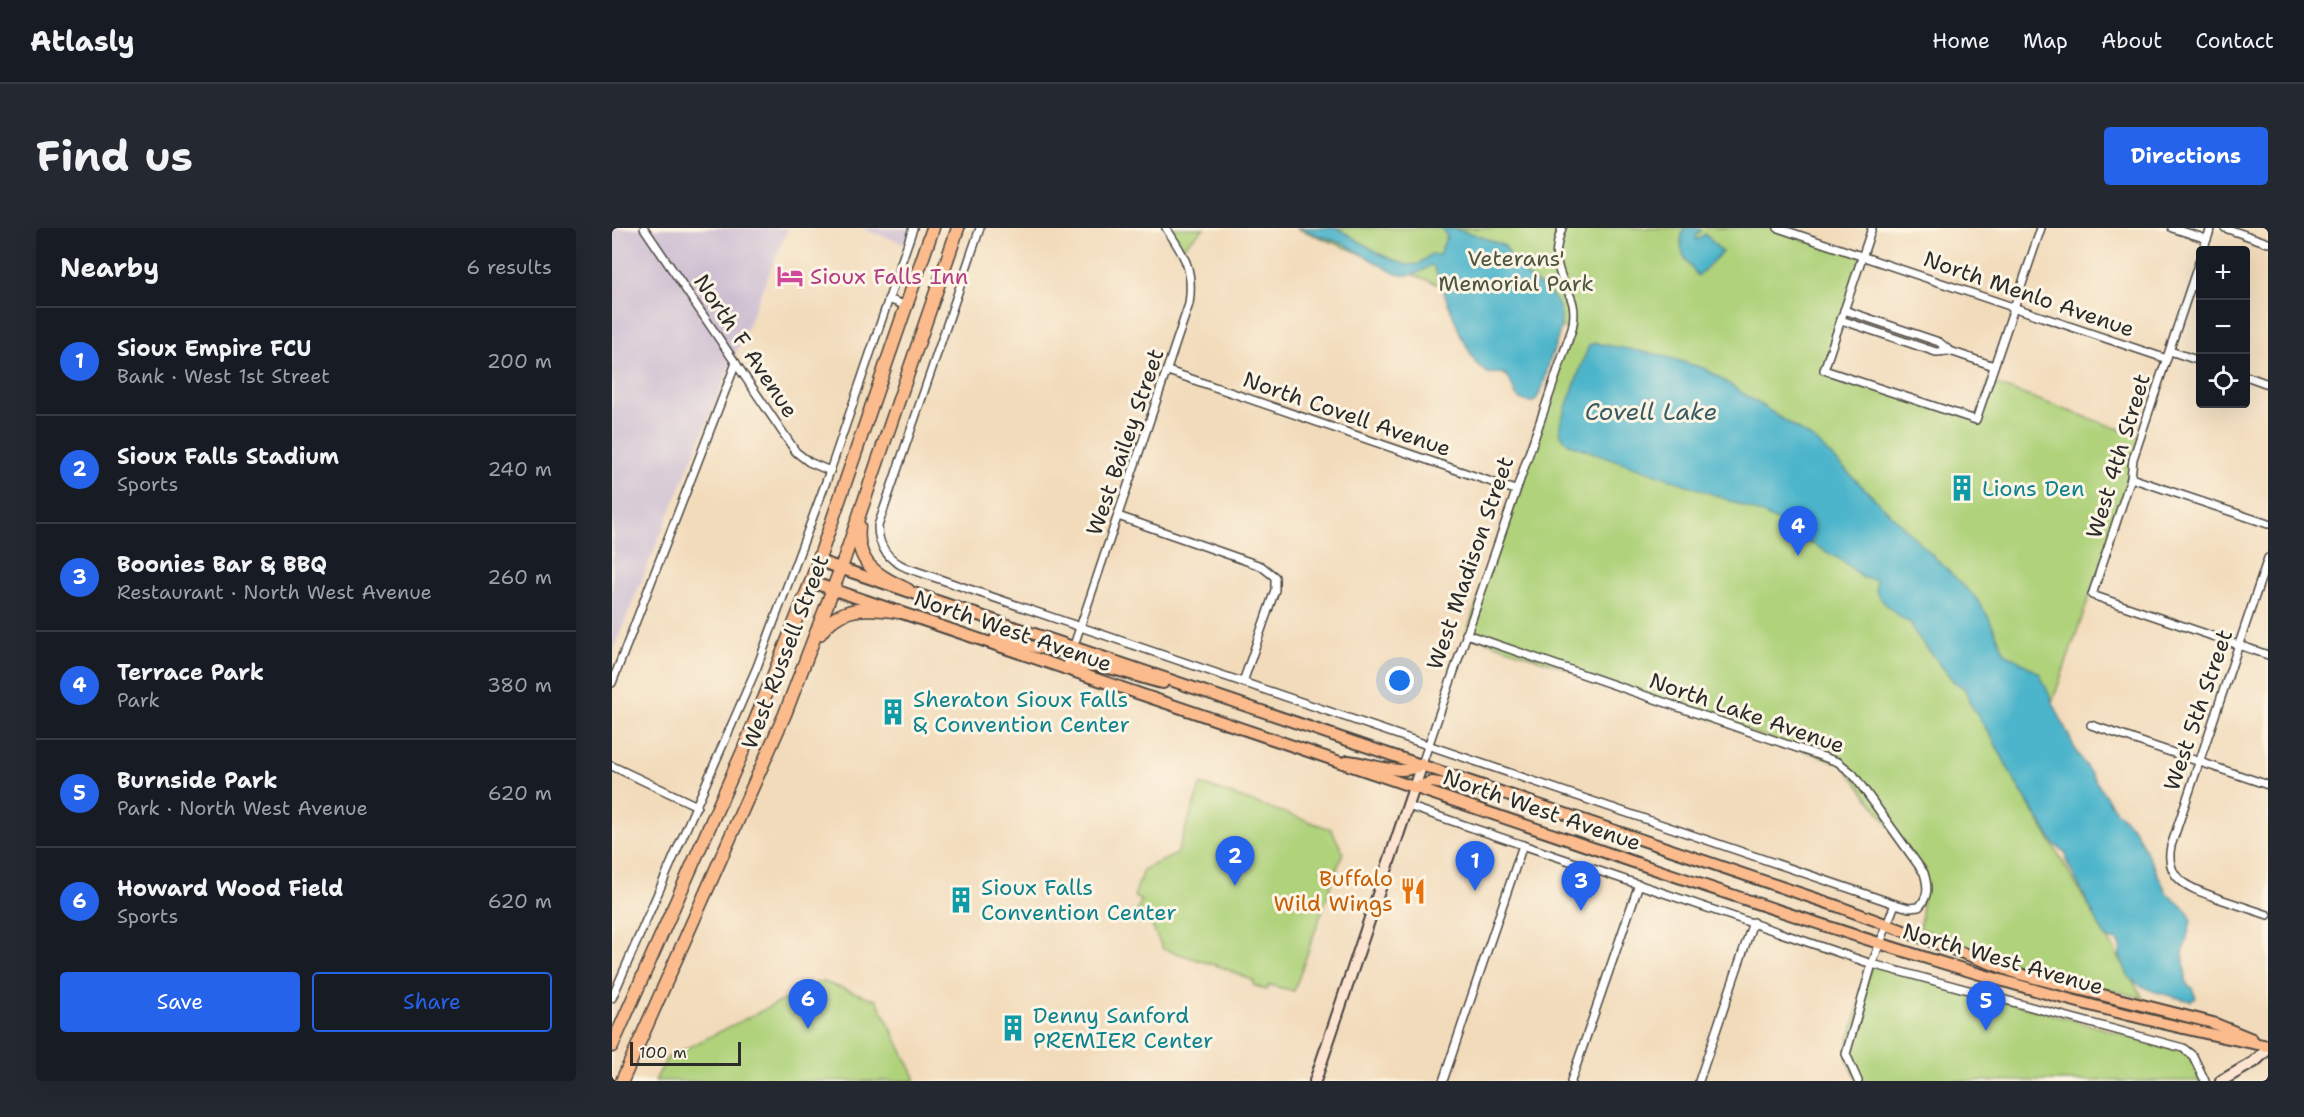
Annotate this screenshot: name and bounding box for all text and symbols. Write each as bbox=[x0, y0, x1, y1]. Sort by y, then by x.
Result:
text: Atlasly bbox=[30, 22, 135, 60]
text: Home bbox=[1932, 27, 1990, 55]
text: Map bbox=[2023, 27, 2068, 55]
text: About bbox=[2101, 27, 2162, 55]
text: Contact bbox=[2195, 27, 2274, 55]
button: Directions bbox=[2104, 127, 2268, 185]
text: Find us bbox=[36, 128, 193, 184]
park label: Veterans' Memorial Park bbox=[1438, 244, 1594, 298]
street label: North Menlo Avenue bbox=[1920, 244, 2138, 344]
map controls bbox=[2196, 246, 2250, 408]
button: + bbox=[2196, 246, 2250, 300]
text: Nearby bbox=[60, 250, 159, 285]
text: 6 results bbox=[466, 254, 552, 280]
hotel icon: Sioux Falls Inn bbox=[775, 261, 805, 291]
place label: Sioux Falls Inn bbox=[810, 262, 968, 291]
street label: North F Avenue bbox=[687, 269, 805, 423]
button: − bbox=[2196, 300, 2250, 354]
text: Sioux Empire FCU bbox=[117, 334, 311, 363]
street label: West Bailey Street bbox=[1079, 345, 1171, 539]
text: 1 bbox=[75, 348, 84, 374]
text: 200 m bbox=[487, 348, 552, 374]
button: locate bbox=[2196, 354, 2250, 408]
text: Bank · West 1st Street bbox=[117, 363, 330, 389]
street label: North Covell Avenue bbox=[1239, 365, 1455, 463]
street label: West 4th Street bbox=[2079, 370, 2157, 542]
water label: Covell Lake bbox=[1585, 396, 1717, 428]
text: Sioux Falls Stadium bbox=[117, 442, 339, 471]
street label: West Madison Street bbox=[1420, 453, 1520, 673]
text: 2 bbox=[73, 456, 87, 482]
text: 240 m bbox=[487, 456, 552, 482]
text: Sports bbox=[117, 471, 178, 497]
building icon: Lions Den bbox=[1947, 473, 1977, 503]
place label: Lions Den bbox=[1982, 474, 2084, 503]
pin: 4 bbox=[1778, 506, 1818, 556]
text: Boonies Bar & BBQ bbox=[117, 550, 327, 579]
street label: West Russell Street bbox=[735, 551, 835, 753]
text: 3 bbox=[73, 564, 87, 590]
text: 260 m bbox=[487, 564, 552, 590]
text: Restaurant · North West Avenue bbox=[117, 579, 432, 605]
street label: North West Avenue bbox=[910, 584, 1116, 678]
street label: West 5th Street bbox=[2157, 626, 2239, 794]
text: Terrace Park bbox=[117, 658, 264, 687]
your location bbox=[1385, 666, 1414, 695]
street label: North Lake Avenue bbox=[1646, 666, 1848, 760]
text: 4 bbox=[73, 672, 87, 698]
text: 380 m bbox=[487, 672, 552, 698]
place label: Sheraton Sioux Falls & Convention Center bbox=[913, 685, 1130, 739]
text: Park bbox=[117, 687, 160, 713]
building icon: Sheraton Sioux Falls & Convention Center bbox=[878, 697, 908, 727]
street label: North West Avenue bbox=[1439, 763, 1645, 857]
text: Burnside Park bbox=[117, 766, 278, 795]
text: 5 bbox=[73, 780, 86, 806]
text: 620 m bbox=[488, 780, 552, 806]
text: Park · North West Avenue bbox=[117, 795, 368, 821]
pin: 2 bbox=[1216, 836, 1254, 886]
pin: 1 bbox=[1456, 842, 1494, 891]
pin: 3 bbox=[1562, 862, 1600, 911]
place label: Buffalo Wild Wings bbox=[1274, 864, 1393, 918]
place label: Sioux Falls Convention Center bbox=[981, 873, 1177, 927]
text: Howard Wood Field bbox=[117, 874, 343, 903]
restaurant icon: Buffalo Wild Wings bbox=[1398, 876, 1428, 906]
building icon: Sioux Falls Convention Center bbox=[946, 885, 976, 915]
text: 6 bbox=[73, 888, 87, 914]
text: 620 m bbox=[488, 888, 552, 914]
text: Sports bbox=[117, 903, 178, 929]
street label: North West Avenue bbox=[1899, 916, 2107, 1002]
button: Save bbox=[60, 972, 300, 1032]
button: Share bbox=[312, 972, 552, 1032]
pin: 6 bbox=[788, 980, 828, 1029]
pin: 5 bbox=[1966, 982, 2006, 1031]
place label: Denny Sanford PREMIER Center bbox=[1033, 1001, 1214, 1055]
building icon: Denny Sanford PREMIER Center bbox=[998, 1013, 1028, 1043]
scale bar bbox=[630, 1039, 741, 1066]
text: 100 m bbox=[639, 1042, 687, 1063]

